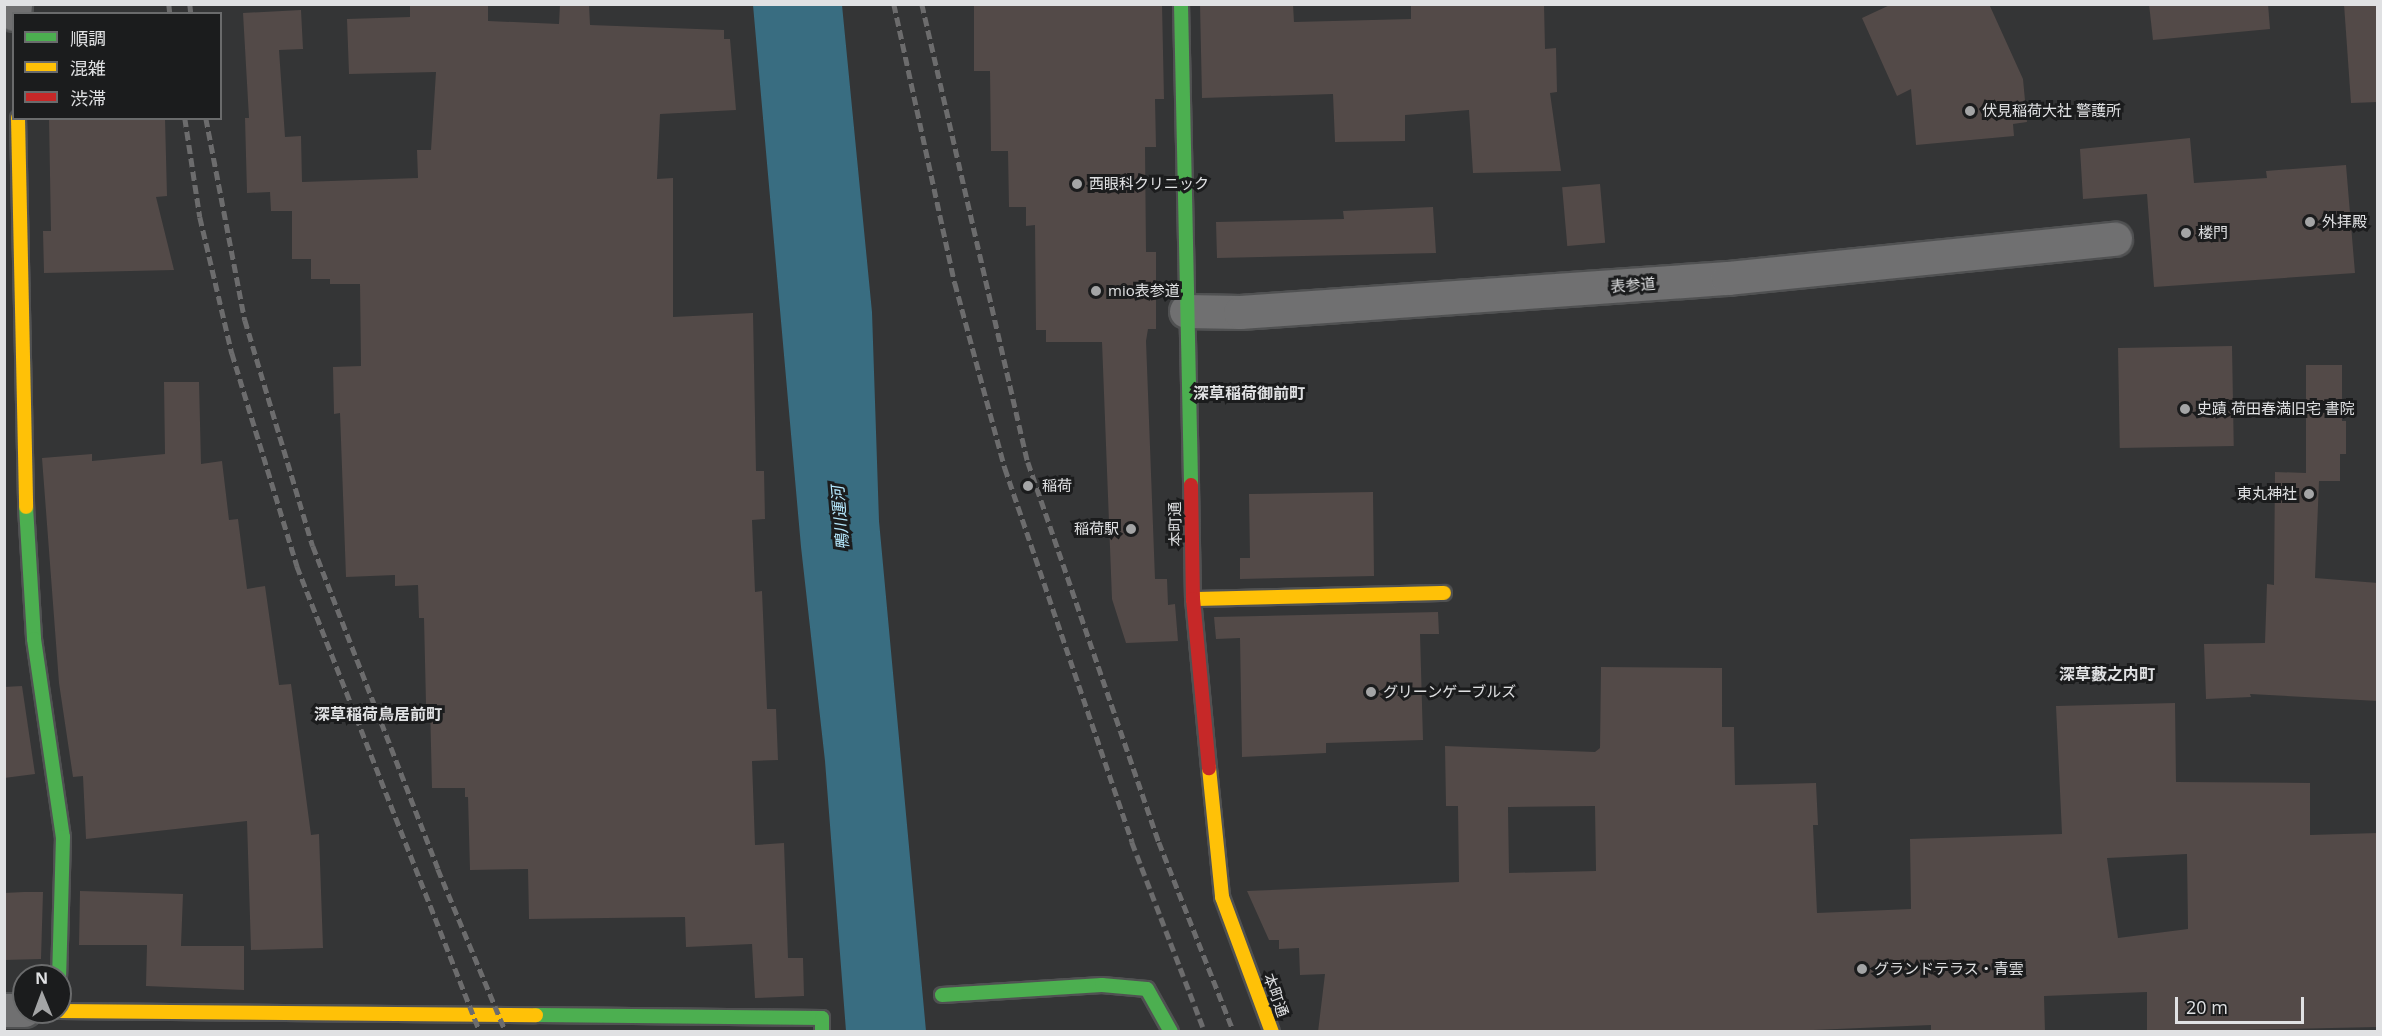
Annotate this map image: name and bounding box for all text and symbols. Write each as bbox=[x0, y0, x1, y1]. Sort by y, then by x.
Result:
legend bbox=[12, 12, 222, 120]
text: 順調 bbox=[70, 26, 106, 50]
text: 混雑 bbox=[70, 56, 106, 80]
text: 渋滞 bbox=[70, 86, 106, 110]
place label: 伏見稲荷大社 警護所 bbox=[1982, 102, 2121, 120]
marker: 伏見稲荷大社 警護所 bbox=[1963, 104, 1977, 118]
place label: 西眼科クリニック bbox=[1089, 175, 1209, 193]
marker: 西眼科クリニック bbox=[1070, 177, 1084, 191]
place label: 外拝殿 bbox=[2322, 213, 2367, 231]
marker: 外拝殿 bbox=[2303, 215, 2317, 229]
place label: 楼門 bbox=[2198, 224, 2228, 242]
marker: 楼門 bbox=[2179, 226, 2193, 240]
street label: 表参道 bbox=[1610, 274, 1656, 296]
place label: mio表参道 bbox=[1108, 282, 1180, 300]
marker: mio表参道 bbox=[1089, 284, 1103, 298]
district label: 深草稲荷御前町 bbox=[1193, 383, 1305, 403]
place label: 史蹟 荷田春満旧宅 書院 bbox=[2197, 400, 2355, 418]
marker: 史蹟 荷田春満旧宅 書院 bbox=[2178, 402, 2192, 416]
marker: 稲荷 bbox=[1019, 477, 1037, 495]
place label: 稲荷 bbox=[1042, 477, 1072, 495]
water label: 鴨川運河 bbox=[828, 485, 852, 551]
place label: 東丸神社 bbox=[2237, 485, 2297, 503]
marker: 東丸神社 bbox=[2302, 487, 2316, 501]
street label: 本町通 bbox=[1166, 501, 1184, 547]
place label: 稲荷駅 bbox=[1074, 520, 1119, 538]
marker: 稲荷駅 bbox=[1124, 522, 1138, 536]
district label: 深草藪之内町 bbox=[2059, 664, 2155, 684]
place label: グリーンゲーブルズ bbox=[1383, 683, 1518, 701]
marker: グリーンゲーブルズ bbox=[1364, 685, 1378, 699]
district label: 深草稲荷鳥居前町 bbox=[314, 704, 442, 724]
place label: グランドテラス・青雲 bbox=[1874, 960, 2024, 978]
marker: グランドテラス・青雲 bbox=[1855, 962, 1869, 976]
north arrow bbox=[12, 964, 72, 1024]
text: N bbox=[35, 967, 48, 989]
street label: 本町通 bbox=[1260, 971, 1292, 1019]
scale bar bbox=[2178, 985, 2307, 1023]
text: 20 m bbox=[2186, 995, 2228, 1019]

